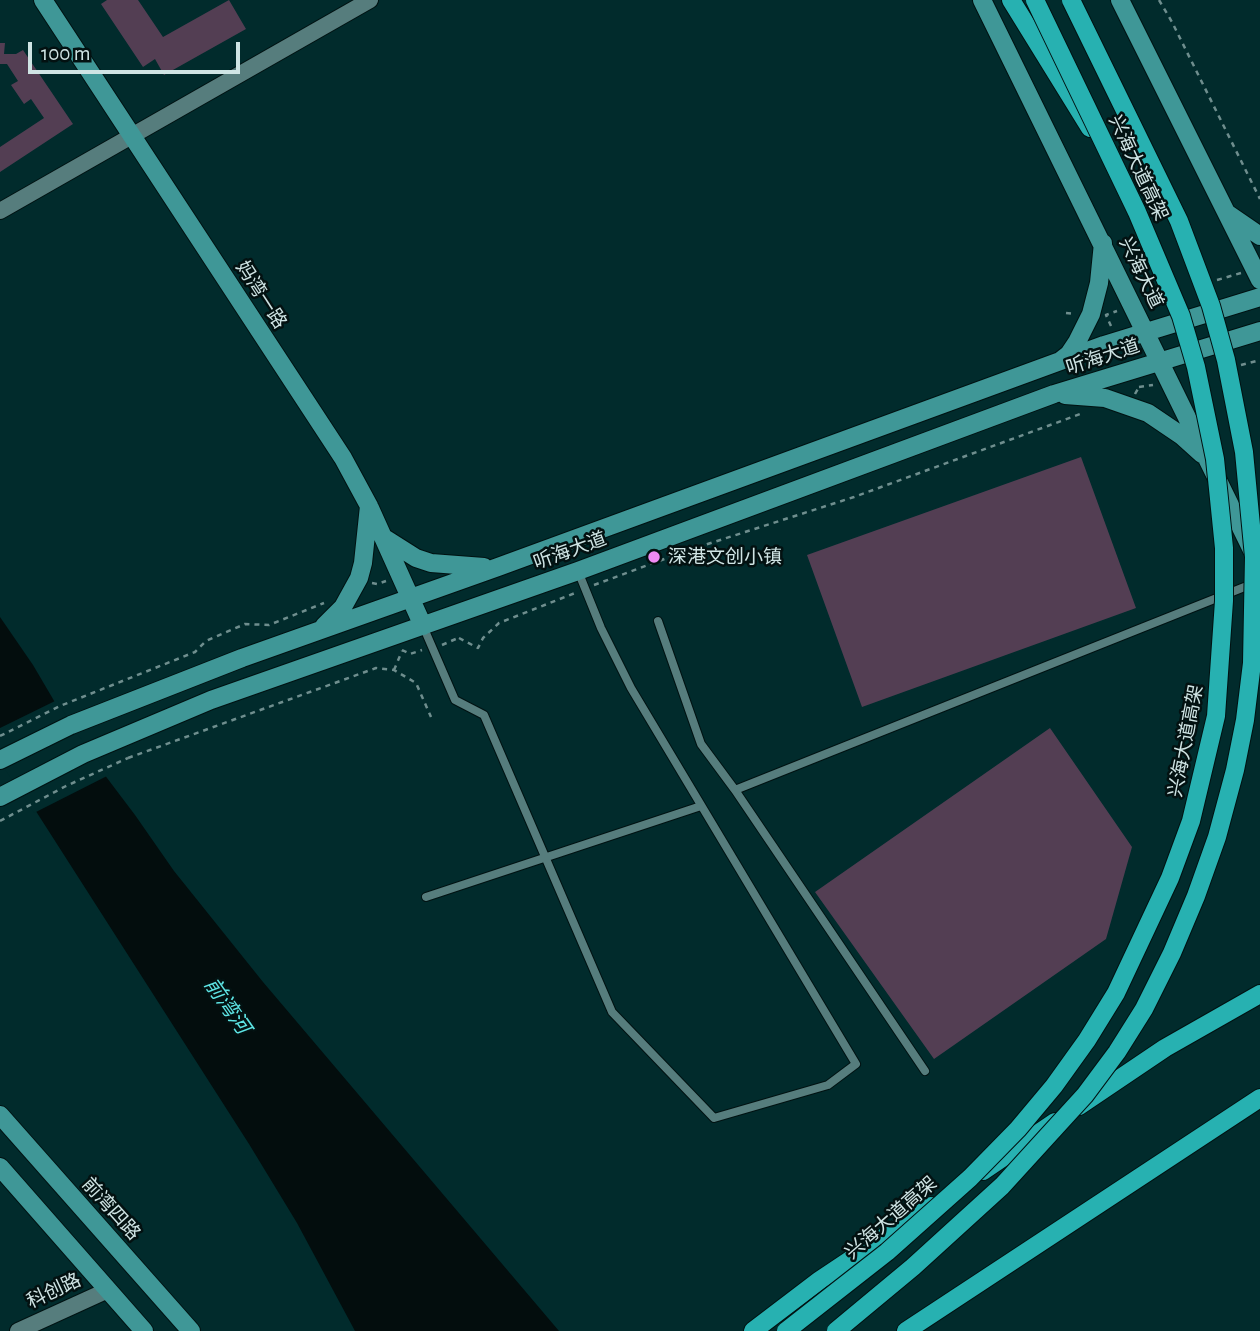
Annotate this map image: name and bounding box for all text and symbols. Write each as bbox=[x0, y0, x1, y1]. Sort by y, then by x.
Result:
scale bar bbox=[32, 28, 243, 72]
text: 100 m bbox=[41, 43, 91, 64]
street label: 兴海大道高架 bbox=[1104, 112, 1172, 224]
street label: 兴海大道 bbox=[1114, 234, 1168, 312]
street label: 妈湾一路 bbox=[231, 257, 291, 333]
street label: 听海大道 bbox=[1063, 334, 1143, 380]
street label: 听海大道 bbox=[530, 527, 610, 575]
place label: 深港文创小镇 bbox=[668, 546, 782, 568]
marker: 深港文创小镇 bbox=[646, 549, 662, 565]
street label: 兴海大道高架 bbox=[1164, 683, 1208, 799]
water label: 前湾河 bbox=[199, 973, 255, 1039]
street label: 兴海大道高架 bbox=[841, 1172, 941, 1264]
street label: 前湾四路 bbox=[77, 1173, 145, 1245]
street label: 科创路 bbox=[23, 1269, 85, 1313]

